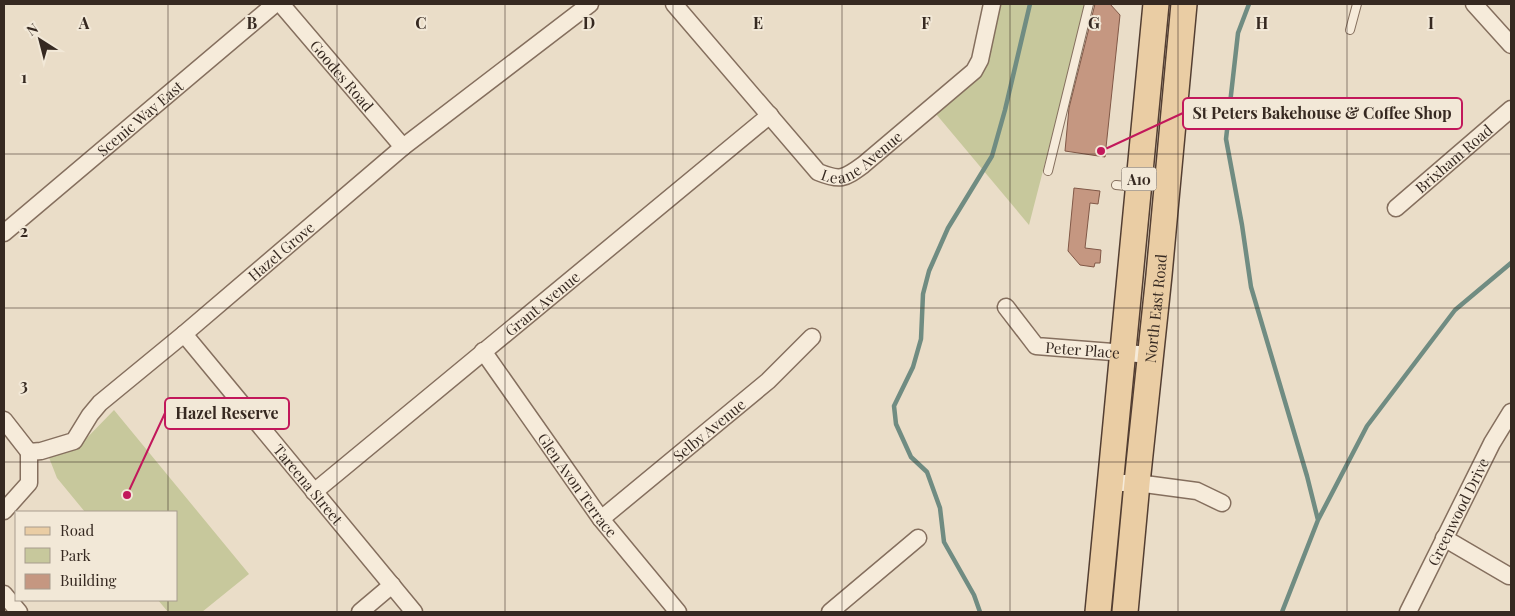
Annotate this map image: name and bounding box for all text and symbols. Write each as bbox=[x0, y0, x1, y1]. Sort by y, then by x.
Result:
text: A bbox=[78, 12, 90, 33]
text: B bbox=[247, 12, 258, 33]
text: C bbox=[415, 12, 427, 33]
text: D bbox=[583, 12, 595, 33]
text: E bbox=[753, 12, 763, 33]
text: F bbox=[921, 12, 931, 33]
text: G bbox=[1088, 12, 1100, 33]
text: H bbox=[1256, 12, 1269, 33]
text: I bbox=[1428, 12, 1434, 33]
north arrow bbox=[15, 15, 65, 65]
text: N bbox=[22, 18, 42, 40]
street label: Goodes Road bbox=[306, 36, 378, 116]
text: 1 bbox=[21, 66, 27, 87]
street label: Scenic Way East bbox=[93, 76, 188, 160]
callout: St Peters Bakehouse & Coffee Shop bbox=[1183, 98, 1462, 129]
text: St Peters Bakehouse & Coffee Shop bbox=[1192, 102, 1452, 123]
street label: Brixham Road bbox=[1411, 119, 1497, 197]
street label: Leane Avenue bbox=[819, 126, 906, 188]
road number: A10 bbox=[1122, 168, 1156, 190]
street label: Hazel Grove bbox=[244, 217, 319, 285]
text: 2 bbox=[20, 220, 28, 241]
street label: North East Road bbox=[1140, 253, 1171, 364]
street label: Grant Avenue bbox=[500, 267, 584, 340]
street label: Peter Place bbox=[1045, 337, 1121, 363]
text: 3 bbox=[20, 374, 28, 395]
street label: Selby Avenue bbox=[669, 394, 749, 466]
callout: Hazel Reserve bbox=[165, 398, 289, 429]
text: Hazel Reserve bbox=[175, 402, 279, 423]
street label: Glen Avon Terrace bbox=[534, 429, 622, 541]
street label: Tareena Street bbox=[269, 440, 348, 529]
street label: Greenwood Drive bbox=[1423, 454, 1493, 569]
legend bbox=[15, 511, 178, 601]
text: Road bbox=[60, 520, 94, 540]
text: Park bbox=[60, 545, 92, 565]
text: Building bbox=[60, 570, 117, 590]

